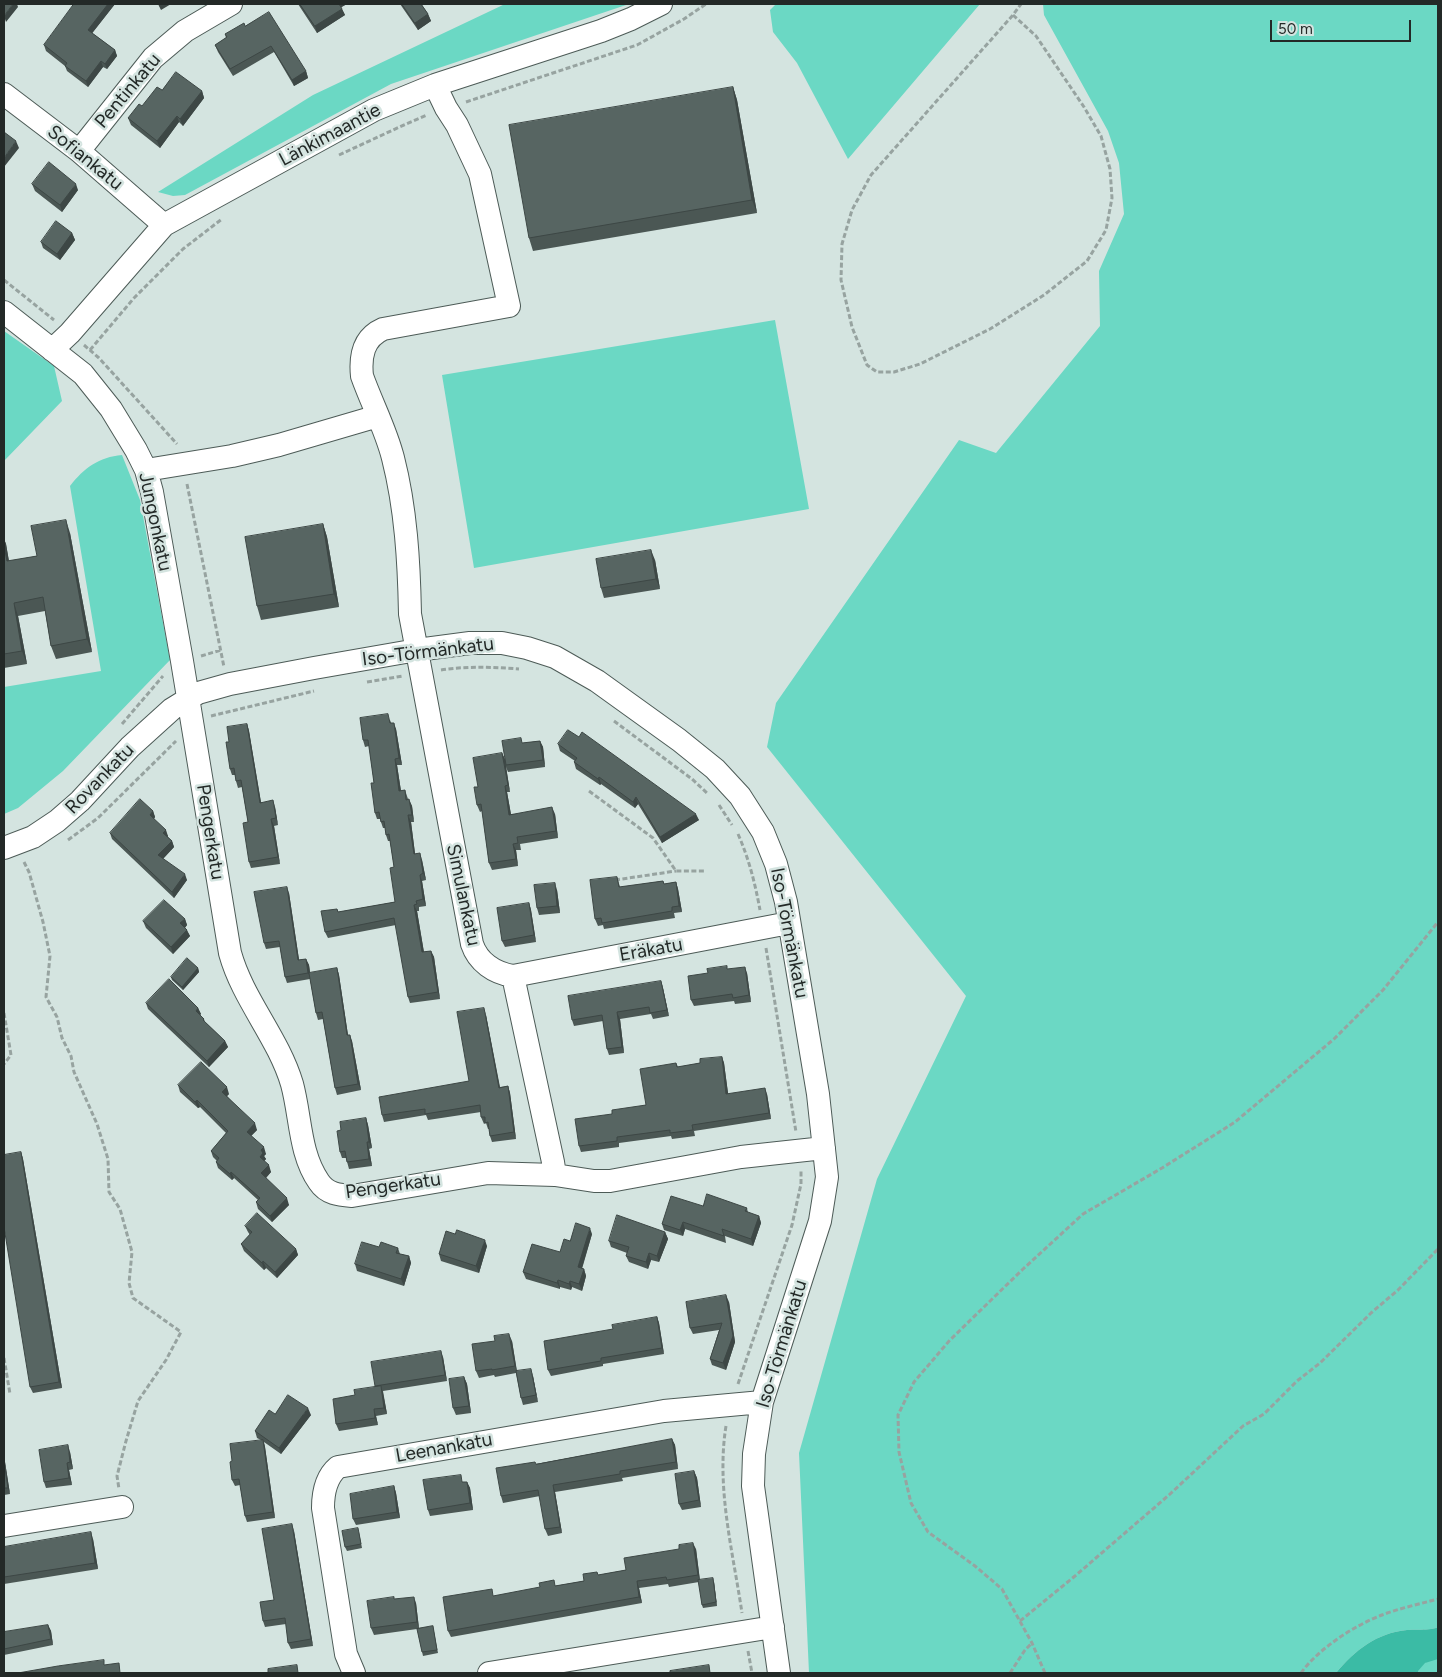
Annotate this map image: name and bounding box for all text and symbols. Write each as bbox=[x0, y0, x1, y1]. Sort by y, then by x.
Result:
scale bar bbox=[1272, 10, 1413, 42]
text: 50 m bbox=[1278, 20, 1313, 38]
street label: Pentinkatu bbox=[90, 49, 166, 133]
street label: Länkimaantie bbox=[275, 99, 385, 171]
street label: Sofiankatu bbox=[43, 121, 127, 195]
street label: Jungonkatu bbox=[133, 471, 177, 573]
street label: Iso-Törmänkatu bbox=[361, 633, 495, 671]
street label: Rovankatu bbox=[61, 739, 139, 819]
street label: Pengerkatu bbox=[191, 783, 229, 881]
street label: Simulankatu bbox=[441, 842, 485, 948]
street label: Iso-Törmänkatu bbox=[765, 866, 813, 1000]
street label: Eräkatu bbox=[618, 933, 684, 967]
street label: Pengerkatu bbox=[344, 1168, 442, 1204]
street label: Iso-Törmänkatu bbox=[752, 1277, 812, 1411]
street label: Leenankatu bbox=[394, 1428, 494, 1468]

